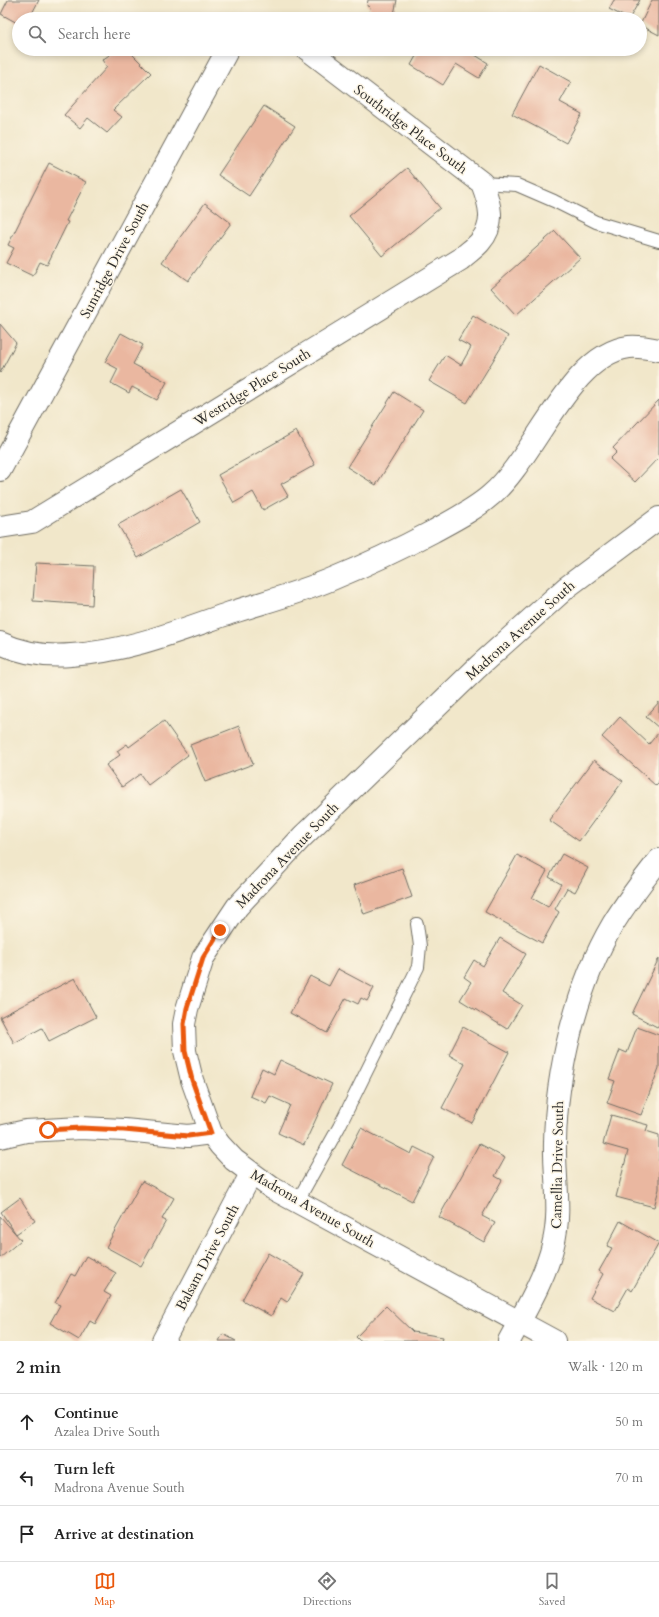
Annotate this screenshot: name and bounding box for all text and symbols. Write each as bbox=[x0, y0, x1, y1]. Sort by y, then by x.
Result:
search box bbox=[12, 12, 647, 56]
icon: search bbox=[26, 23, 48, 45]
text: Search here bbox=[58, 24, 131, 44]
street label: Southridge Place South bbox=[350, 80, 472, 179]
street label: Sunridge Drive South bbox=[76, 199, 153, 322]
street label: Westridge Place South bbox=[189, 344, 314, 432]
street label: Madrona Avenue South bbox=[462, 576, 579, 684]
street label: Madrona Avenue South bbox=[232, 798, 343, 913]
route end bbox=[211, 921, 229, 939]
street label: Camellia Drive South bbox=[547, 1101, 568, 1229]
route start bbox=[39, 1121, 57, 1139]
street label: Madrona Avenue South bbox=[247, 1165, 379, 1252]
street label: Balsam Drive South bbox=[171, 1201, 244, 1314]
text: 2 min bbox=[16, 1356, 61, 1379]
text: Walk · 120 m bbox=[568, 1358, 643, 1376]
text: Continue bbox=[54, 1403, 119, 1423]
icon: ahead bbox=[16, 1411, 38, 1433]
text: 50 m bbox=[615, 1413, 643, 1431]
text: Azalea Drive South bbox=[54, 1423, 160, 1441]
text: Turn left bbox=[54, 1459, 115, 1479]
icon: left bbox=[16, 1467, 38, 1489]
text: 70 m bbox=[615, 1469, 643, 1487]
text: Madrona Avenue South bbox=[54, 1479, 185, 1497]
icon: arrive bbox=[16, 1523, 38, 1545]
text: Arrive at destination bbox=[54, 1524, 194, 1544]
tab: Map bbox=[94, 1570, 116, 1609]
tab: Directions bbox=[303, 1570, 351, 1609]
tab: Saved bbox=[539, 1570, 565, 1609]

